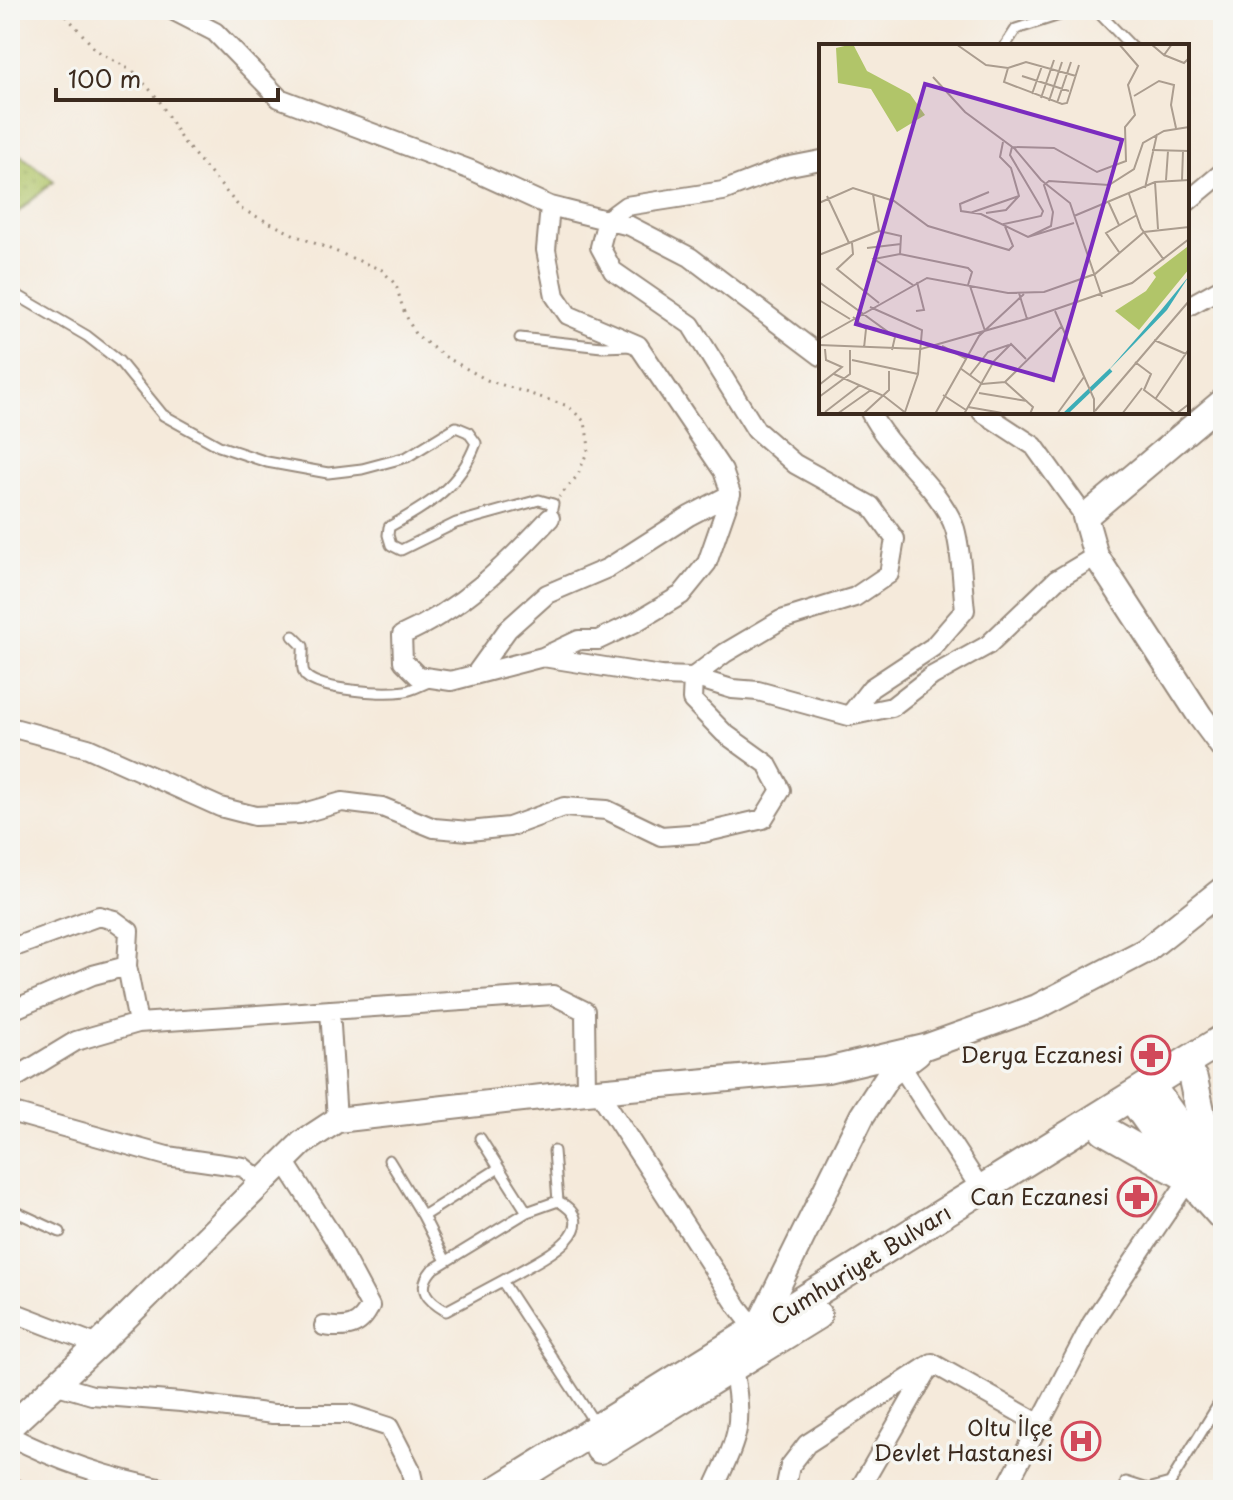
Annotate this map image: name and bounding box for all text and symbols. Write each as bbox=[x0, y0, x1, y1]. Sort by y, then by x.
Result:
inset map bbox=[819, 44, 1189, 414]
scale bar bbox=[56, 52, 278, 102]
text: 100 m bbox=[68, 60, 141, 96]
pharmacy icon: Derya Eczanesi bbox=[1130, 1034, 1172, 1076]
place label: Derya Eczanesi bbox=[961, 1037, 1123, 1070]
pharmacy icon: Can Eczanesi bbox=[1116, 1176, 1158, 1218]
place label: Can Eczanesi bbox=[970, 1179, 1109, 1212]
street label: Cumhuriyet Bulvarı bbox=[764, 1195, 957, 1333]
place label: Oltu İlçe Devlet Hastanesi bbox=[874, 1410, 1053, 1468]
hospital icon: Oltu İlçe Devlet Hastanesi bbox=[1060, 1420, 1102, 1462]

